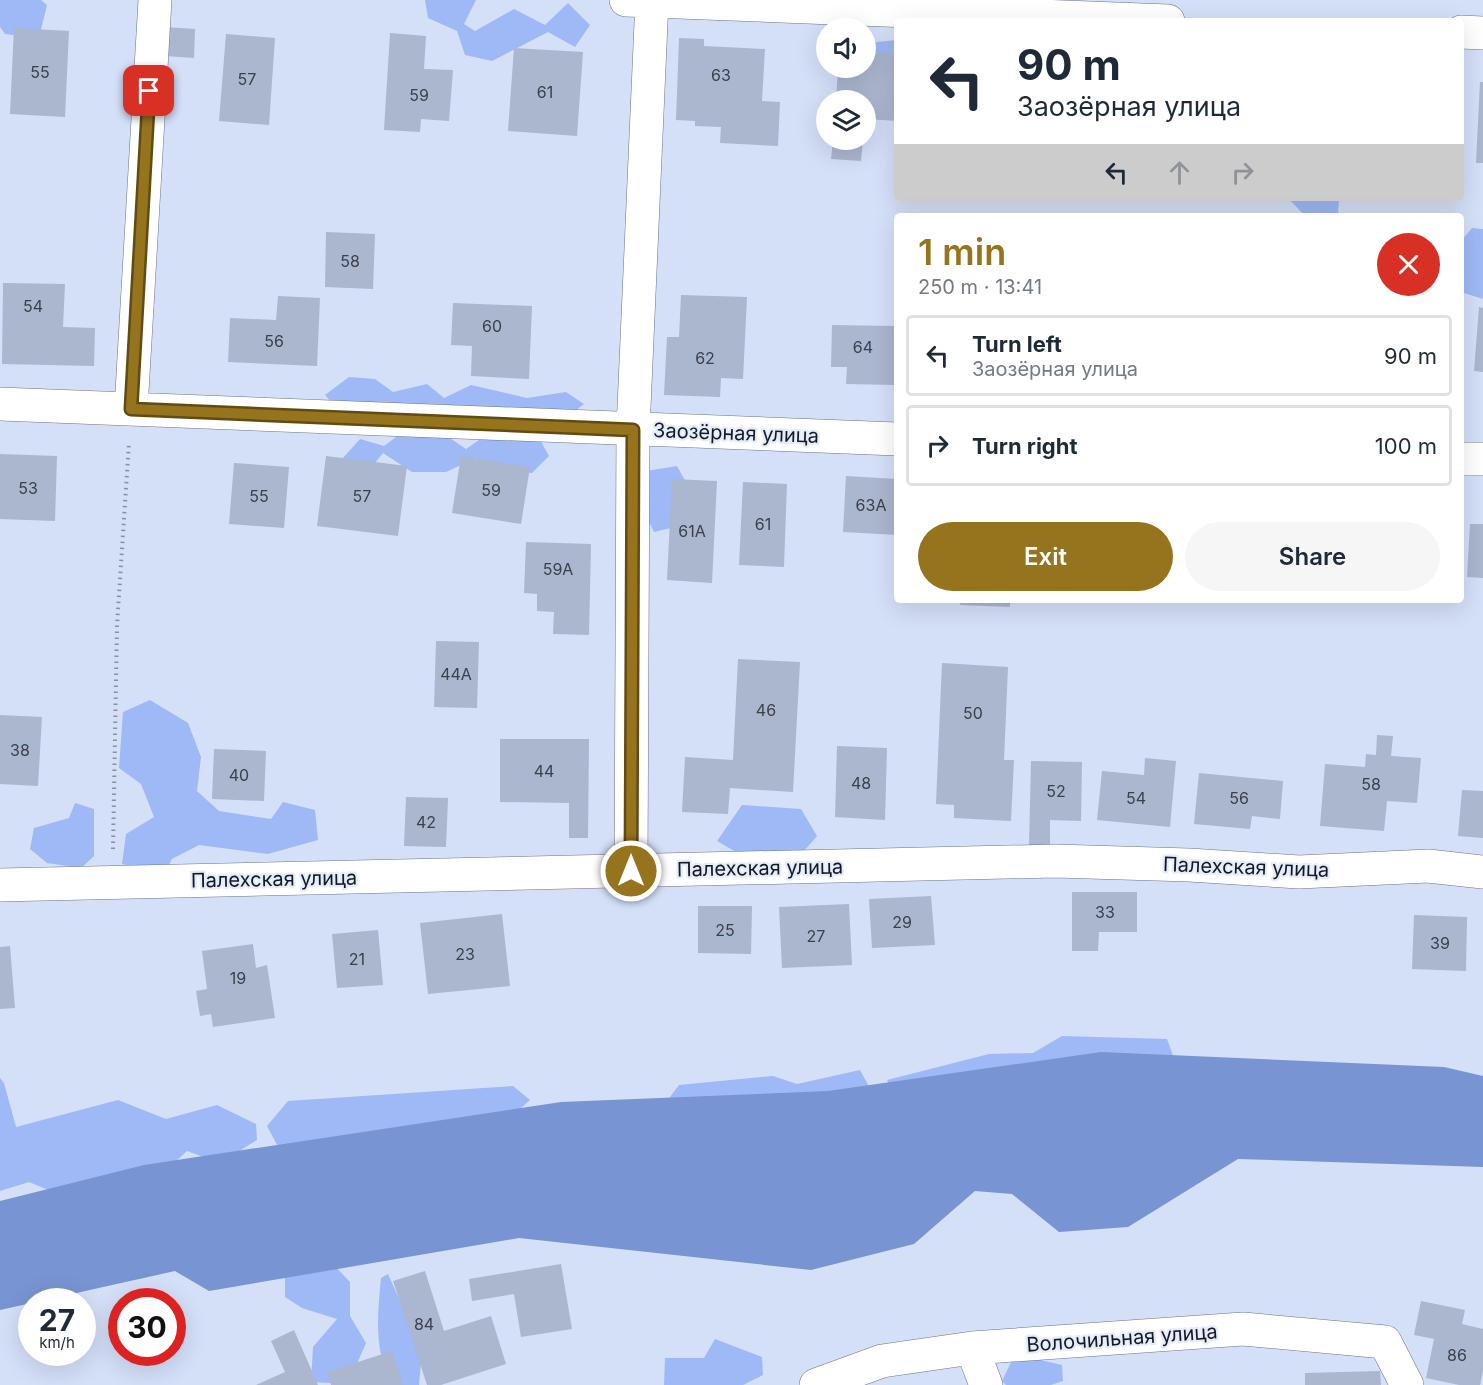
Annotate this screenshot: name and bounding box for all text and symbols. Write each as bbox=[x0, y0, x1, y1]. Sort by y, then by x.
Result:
map controls bbox=[816, 18, 876, 150]
button: sound bbox=[816, 18, 876, 78]
text: 90 m bbox=[1017, 39, 1121, 90]
icon: left bbox=[918, 42, 996, 120]
house number: 55 bbox=[30, 62, 50, 82]
pin bbox=[123, 65, 174, 116]
house number: 63 bbox=[711, 65, 731, 85]
house number: 57 bbox=[238, 69, 256, 89]
icon: arrive bbox=[132, 74, 165, 107]
house number: 61 bbox=[537, 82, 553, 102]
house number: 59 bbox=[409, 85, 429, 105]
button: layers bbox=[816, 90, 876, 150]
text: Заозёрная улица bbox=[1017, 90, 1241, 123]
icon: left bbox=[1100, 156, 1133, 189]
icon: ahead bbox=[1163, 156, 1196, 189]
icon: right bbox=[1226, 156, 1259, 189]
text: 1 min bbox=[918, 230, 1006, 274]
button: close bbox=[1377, 233, 1440, 296]
house number: 58 bbox=[340, 251, 360, 271]
text: 250 m · 13:41 bbox=[918, 275, 1042, 299]
house number: 54 bbox=[23, 296, 43, 316]
house number: 60 bbox=[482, 316, 502, 336]
house number: 56 bbox=[264, 331, 284, 351]
text: Turn left bbox=[972, 331, 1062, 357]
house number: 64 bbox=[853, 337, 873, 357]
icon: left bbox=[921, 339, 954, 372]
text: 90 m bbox=[1384, 343, 1437, 369]
house number: 62 bbox=[695, 348, 715, 368]
text: Заозёрная улица bbox=[972, 357, 1138, 381]
street label: Заозёрная улица bbox=[653, 418, 819, 448]
icon: right bbox=[921, 429, 954, 462]
text: Turn right bbox=[972, 433, 1078, 459]
text: 100 m bbox=[1375, 433, 1437, 459]
house number: 53 bbox=[18, 478, 38, 498]
house number: 59 bbox=[481, 480, 501, 500]
house number: 55 bbox=[249, 486, 269, 506]
house number: 57 bbox=[353, 486, 371, 506]
house number: 63А bbox=[856, 495, 886, 515]
house number: 61 bbox=[755, 514, 771, 534]
house number: 61А bbox=[678, 521, 706, 541]
button: Exit bbox=[918, 522, 1173, 591]
button: Share bbox=[1185, 522, 1440, 591]
house number: 59А bbox=[543, 559, 573, 579]
house number: 44А bbox=[440, 664, 472, 684]
house number: 46 bbox=[756, 700, 776, 720]
house number: 50 bbox=[963, 703, 983, 723]
house number: 38 bbox=[10, 740, 30, 760]
house number: 44 bbox=[534, 761, 554, 781]
house number: 40 bbox=[229, 765, 249, 785]
house number: 48 bbox=[851, 773, 871, 793]
house number: 58 bbox=[1361, 774, 1381, 794]
house number: 52 bbox=[1046, 781, 1066, 801]
house number: 54 bbox=[1126, 788, 1146, 808]
house number: 56 bbox=[1229, 788, 1249, 808]
house number: 42 bbox=[416, 812, 436, 832]
position arrow bbox=[599, 839, 663, 903]
street label: Палехская улица bbox=[1162, 852, 1330, 882]
street label: Палехская улица bbox=[677, 855, 843, 881]
street label: Палехская улица bbox=[191, 866, 357, 892]
house number: 33 bbox=[1095, 902, 1115, 922]
house number: 29 bbox=[892, 912, 912, 932]
house number: 25 bbox=[715, 920, 735, 940]
house number: 27 bbox=[807, 926, 825, 946]
house number: 39 bbox=[1430, 933, 1450, 953]
house number: 23 bbox=[455, 944, 475, 964]
house number: 21 bbox=[349, 949, 365, 969]
house number: 19 bbox=[230, 968, 246, 988]
speed limit sign: 30 bbox=[108, 1288, 186, 1366]
text: 27 bbox=[39, 1302, 75, 1338]
house number: 84 bbox=[414, 1314, 434, 1334]
street label: Волочильная улица bbox=[1026, 1319, 1218, 1357]
text: km/h bbox=[39, 1333, 75, 1352]
house number: 86 bbox=[1447, 1345, 1467, 1365]

